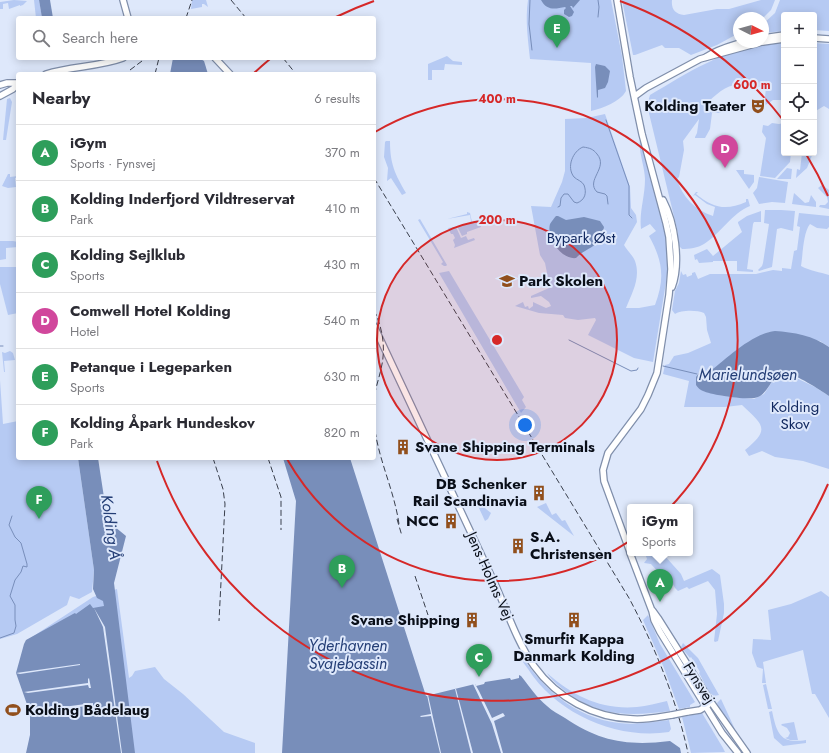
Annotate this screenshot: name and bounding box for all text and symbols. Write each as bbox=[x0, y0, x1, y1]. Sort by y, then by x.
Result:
north arrow bbox=[733, 12, 769, 48]
map controls bbox=[781, 12, 817, 156]
button: + bbox=[781, 12, 817, 48]
pin: E bbox=[544, 15, 570, 48]
search box bbox=[16, 16, 376, 60]
icon: search bbox=[30, 27, 52, 49]
text: Search here bbox=[62, 27, 138, 49]
button: − bbox=[781, 48, 817, 84]
text: 600 m bbox=[733, 76, 771, 94]
button: locate bbox=[781, 84, 817, 120]
text: Nearby bbox=[32, 86, 90, 110]
text: 6 results bbox=[314, 89, 360, 108]
text: 400 m bbox=[478, 90, 516, 108]
place label: Kolding Teater bbox=[644, 95, 747, 117]
theatre icon: Kolding Teater bbox=[749, 97, 767, 115]
button: layers bbox=[781, 120, 817, 156]
text: iGym bbox=[70, 132, 107, 154]
pin: D bbox=[712, 135, 738, 168]
text: A bbox=[40, 143, 50, 162]
text: 370 m bbox=[324, 143, 360, 162]
text: Sports · Fynsvej bbox=[70, 154, 156, 173]
text: Kolding Inderfjord Vildtreservat bbox=[70, 188, 295, 210]
text: B bbox=[41, 199, 49, 218]
text: 410 m bbox=[325, 199, 360, 218]
text: Park bbox=[70, 210, 93, 229]
text: 200 m bbox=[478, 211, 516, 229]
park label: Bypark Øst bbox=[547, 227, 616, 249]
text: Kolding Sejlklub bbox=[70, 244, 185, 266]
text: C bbox=[40, 255, 50, 274]
text: 430 m bbox=[323, 255, 360, 274]
text: Sports bbox=[70, 266, 104, 285]
place label: Park Skolen bbox=[519, 270, 603, 292]
school or university icon: Park Skolen bbox=[498, 272, 516, 290]
text: Comwell Hotel Kolding bbox=[70, 300, 231, 322]
text: D bbox=[40, 311, 50, 330]
text: 540 m bbox=[323, 311, 360, 330]
text: Hotel bbox=[70, 322, 99, 341]
centre of rings bbox=[490, 333, 504, 347]
text: Petanque i Legeparken bbox=[70, 356, 232, 378]
water label: Marielundsøen bbox=[699, 363, 797, 386]
text: E bbox=[41, 367, 49, 386]
text: 630 m bbox=[324, 367, 360, 386]
text: Sports bbox=[70, 378, 104, 397]
park label: Kolding Skov bbox=[771, 396, 819, 435]
text: Kolding Åpark Hundeskov bbox=[70, 412, 255, 434]
your location bbox=[515, 415, 535, 435]
text: F bbox=[41, 423, 49, 442]
text: 820 m bbox=[324, 423, 360, 442]
text: Park bbox=[70, 434, 93, 453]
place label: Svane Shipping Terminals bbox=[415, 436, 595, 458]
building icon: Svane Shipping Terminals bbox=[394, 438, 412, 456]
place label: DB Schenker Rail Scandinavia bbox=[413, 473, 528, 512]
building icon: DB Schenker Rail Scandinavia bbox=[530, 484, 548, 502]
pin: F bbox=[26, 486, 52, 519]
water label: Kolding Å bbox=[95, 493, 127, 561]
popup bbox=[627, 504, 693, 556]
place label: NCC bbox=[406, 510, 439, 532]
text: iGym bbox=[642, 510, 678, 532]
building icon: NCC bbox=[442, 512, 460, 530]
place label: S.A. Christensen bbox=[530, 526, 612, 565]
street label: Jens Holms Vej bbox=[460, 527, 519, 624]
text: Sports bbox=[642, 532, 676, 551]
building icon: S.A. Christensen bbox=[509, 537, 527, 555]
pin: B bbox=[329, 555, 355, 588]
pin: A bbox=[647, 569, 673, 602]
place label: Svane Shipping bbox=[350, 609, 460, 631]
building icon: Svane Shipping bbox=[463, 611, 481, 629]
building icon: Smurfit Kappa Danmark Kolding bbox=[565, 611, 583, 629]
place label: Smurfit Kappa Danmark Kolding bbox=[513, 628, 635, 667]
water label: Yderhavnen Svajebassin bbox=[309, 634, 387, 675]
pin: C bbox=[466, 644, 492, 677]
street label: Fynsvej bbox=[678, 658, 720, 708]
place label: Kolding Bådelaug bbox=[25, 699, 150, 721]
sports icon: Kolding Bådelaug bbox=[4, 701, 22, 719]

